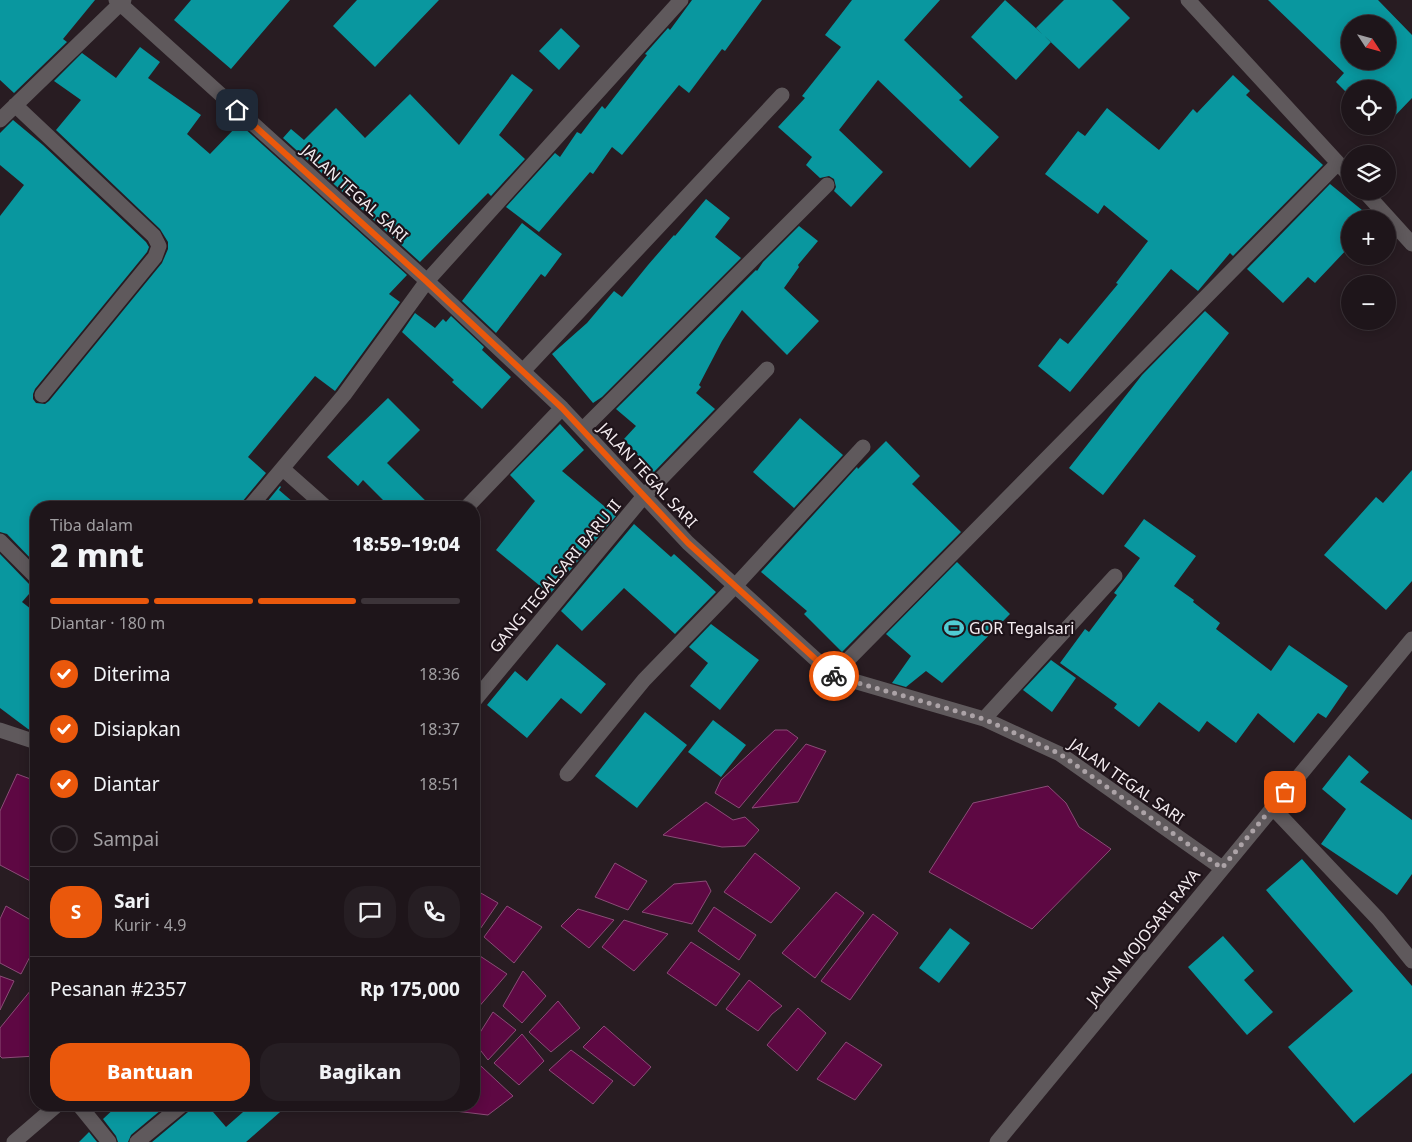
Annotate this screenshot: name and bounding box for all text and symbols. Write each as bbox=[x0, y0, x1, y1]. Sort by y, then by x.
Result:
north arrow bbox=[1341, 15, 1396, 70]
map controls bbox=[1341, 15, 1396, 330]
button: locate bbox=[1341, 80, 1396, 135]
pin bbox=[216, 89, 258, 131]
icon: home bbox=[223, 96, 251, 124]
street label: JALAN TEGAL SARI bbox=[296, 138, 413, 247]
button: layers bbox=[1341, 145, 1396, 200]
button: + bbox=[1341, 210, 1396, 265]
button: − bbox=[1341, 275, 1396, 330]
street label: JALAN TEGAL SARI bbox=[592, 416, 702, 532]
street label: GANG TEGALSARI BARU II bbox=[484, 495, 626, 657]
text: Tiba dalam bbox=[50, 514, 133, 536]
text: 18:59–19:04 bbox=[352, 531, 460, 557]
text: 2 mnt bbox=[50, 533, 144, 576]
text: Diantar · 180 m bbox=[50, 612, 165, 634]
sports icon: GOR Tegalsari bbox=[943, 617, 965, 639]
place label: GOR Tegalsari bbox=[969, 617, 1074, 639]
courier bbox=[809, 651, 859, 701]
icon: check bbox=[50, 660, 78, 688]
text: Diterima bbox=[93, 661, 171, 687]
icon: bike bbox=[820, 662, 848, 690]
text: 18:36 bbox=[419, 663, 460, 685]
icon: check bbox=[50, 715, 78, 743]
text: Disiapkan bbox=[93, 716, 181, 742]
text: 18:37 bbox=[419, 718, 460, 740]
street label: JALAN TEGAL SARI bbox=[1063, 732, 1189, 829]
icon: check bbox=[50, 770, 78, 798]
text: Diantar bbox=[93, 771, 160, 797]
pin bbox=[1264, 771, 1306, 813]
text: 18:51 bbox=[419, 773, 460, 795]
icon: bag bbox=[1271, 778, 1299, 806]
text: Sampai bbox=[93, 826, 159, 852]
street label: JALAN MOJOSARI RAYA bbox=[1080, 864, 1205, 1011]
button: chat bbox=[344, 886, 396, 938]
button: phone bbox=[408, 886, 460, 938]
text: Sari bbox=[114, 888, 150, 914]
text: S bbox=[71, 899, 81, 925]
text: Kurir · 4.9 bbox=[114, 914, 186, 936]
text: Pesanan #2357 bbox=[50, 976, 187, 1002]
text: Rp 175,000 bbox=[360, 976, 460, 1002]
button: Bantuan bbox=[50, 1043, 250, 1101]
button: Bagikan bbox=[260, 1043, 460, 1101]

